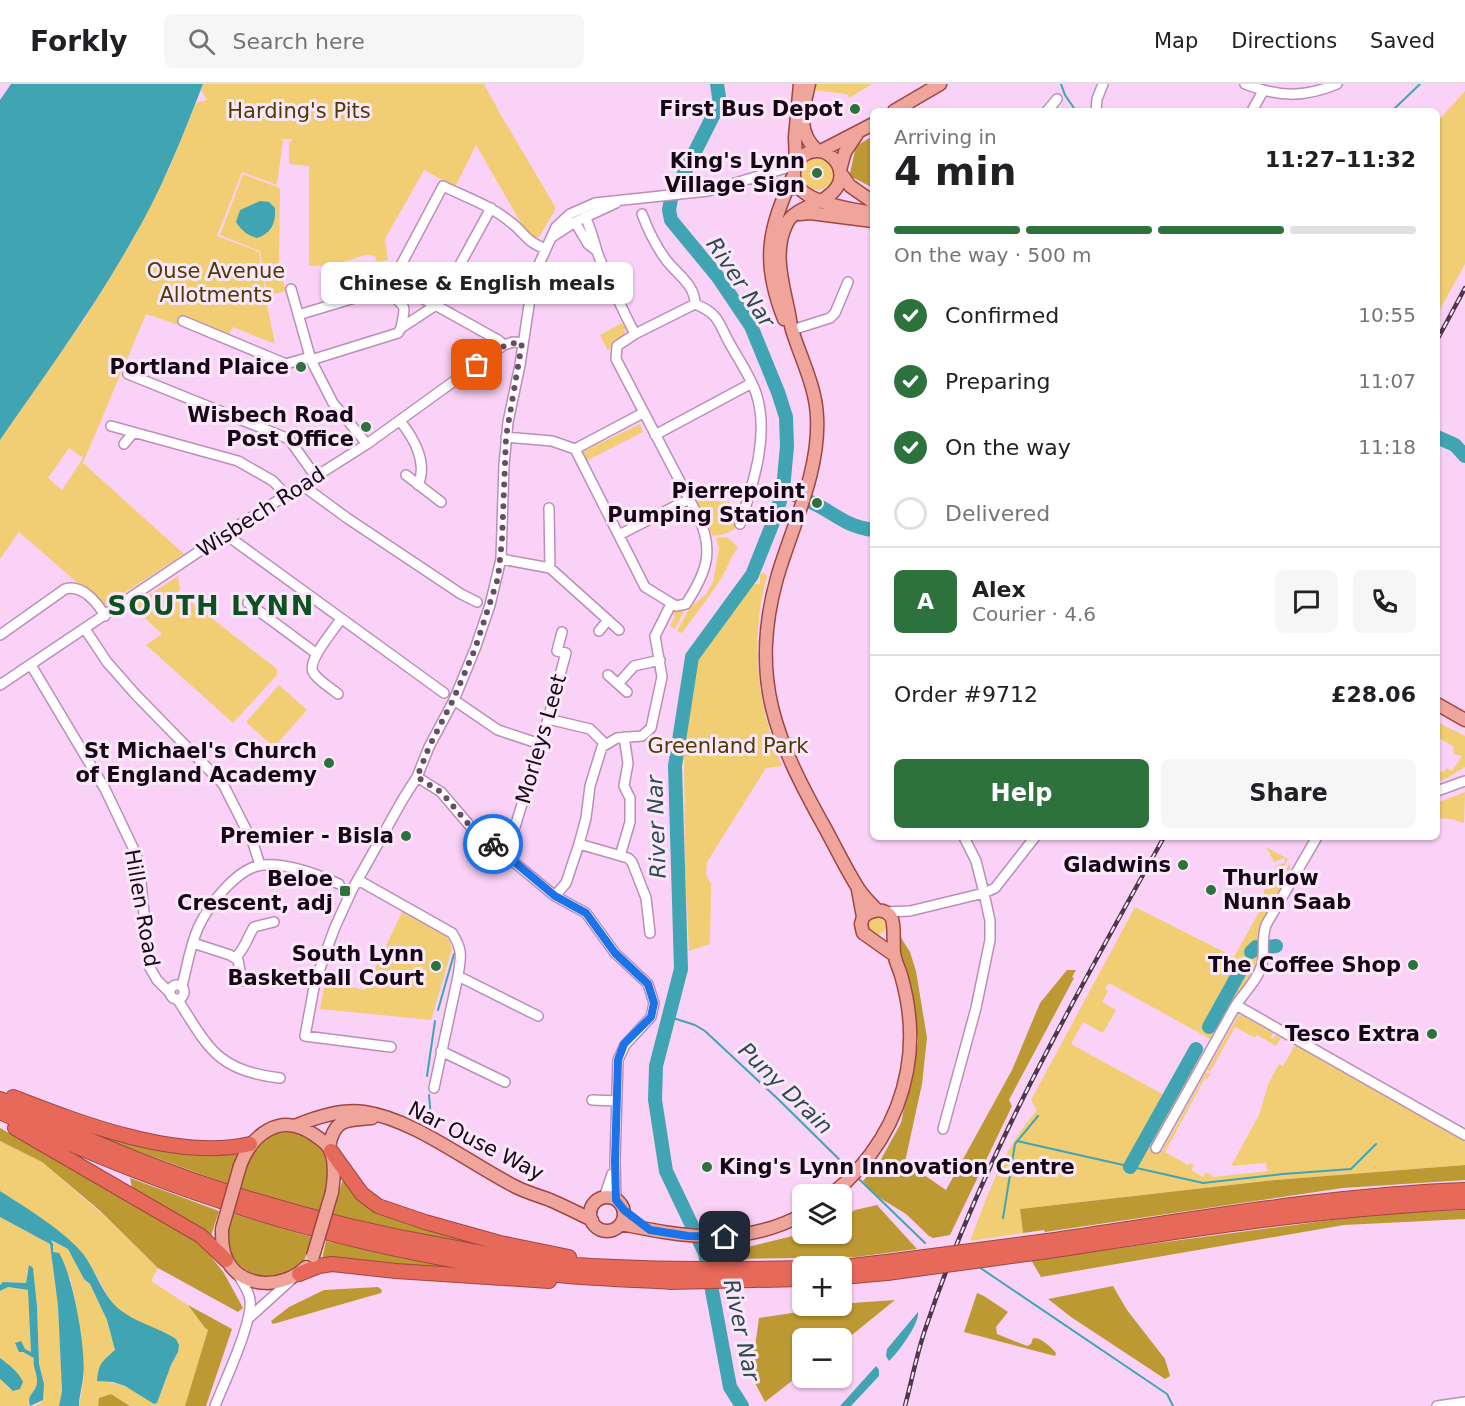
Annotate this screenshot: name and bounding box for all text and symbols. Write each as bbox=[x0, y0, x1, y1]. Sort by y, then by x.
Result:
search box bbox=[164, 14, 584, 68]
text: Forkly bbox=[30, 25, 128, 58]
icon: search bbox=[185, 25, 218, 58]
text: Search here bbox=[233, 29, 365, 54]
text: Map bbox=[1154, 29, 1198, 53]
text: Directions bbox=[1231, 29, 1337, 53]
text: Saved bbox=[1370, 29, 1435, 53]
place label: First Bus Depot bbox=[659, 97, 843, 121]
park label: Harding's Pits bbox=[227, 99, 371, 123]
marker: First Bus Depot bbox=[848, 102, 862, 116]
text: Arriving in bbox=[894, 125, 997, 149]
text: 11:27–11:32 bbox=[1265, 147, 1416, 172]
place label: King's Lynn Village Sign bbox=[664, 149, 805, 197]
text: 4 min bbox=[894, 149, 1016, 194]
marker: King's Lynn Village Sign bbox=[810, 166, 824, 180]
water label: River Nar bbox=[701, 233, 781, 334]
text: On the way · 500 m bbox=[894, 243, 1092, 267]
park label: Ouse Avenue Allotments bbox=[147, 259, 285, 307]
callout: Chinese & English meals bbox=[321, 263, 633, 305]
text: Chinese & English meals bbox=[339, 271, 615, 295]
icon: check bbox=[894, 299, 927, 332]
text: Confirmed bbox=[945, 303, 1059, 328]
text: 10:55 bbox=[1358, 303, 1416, 327]
pin bbox=[451, 339, 502, 390]
icon: bag bbox=[460, 348, 493, 381]
place label: Portland Plaice bbox=[109, 355, 289, 379]
marker: Portland Plaice bbox=[294, 360, 308, 374]
icon: check bbox=[894, 365, 927, 398]
text: Preparing bbox=[945, 369, 1051, 394]
text: 11:07 bbox=[1358, 369, 1416, 393]
place label: Wisbech Road Post Office bbox=[187, 403, 354, 451]
marker: Wisbech Road Post Office bbox=[359, 420, 373, 434]
icon: check bbox=[894, 431, 927, 464]
text: On the way bbox=[945, 435, 1071, 460]
text: 11:18 bbox=[1358, 435, 1416, 459]
street label: Wisbech Road bbox=[193, 462, 329, 562]
place label: Pierrepoint Pumping Station bbox=[607, 479, 805, 527]
marker: Pierrepoint Pumping Station bbox=[810, 496, 824, 510]
text: Delivered bbox=[945, 501, 1050, 526]
button: chat bbox=[1275, 570, 1338, 633]
button: phone bbox=[1353, 570, 1416, 633]
text: Alex bbox=[972, 577, 1026, 602]
text: A bbox=[917, 589, 934, 614]
district label: SOUTH LYNN bbox=[107, 590, 315, 621]
text: Courier · 4.6 bbox=[972, 602, 1096, 626]
street label: Morleys Leet bbox=[511, 671, 571, 807]
text: Order #9712 bbox=[894, 682, 1038, 707]
text: £28.06 bbox=[1331, 682, 1416, 707]
park label: Greenland Park bbox=[648, 734, 809, 758]
place label: St Michael's Church of England Academy bbox=[75, 739, 317, 787]
marker: St Michael's Church of England Academy bbox=[322, 756, 336, 770]
button: Help bbox=[894, 759, 1149, 828]
button: Share bbox=[1161, 759, 1416, 828]
water label: River Nar bbox=[642, 773, 671, 879]
courier bbox=[463, 814, 523, 874]
place label: Premier - Bisla bbox=[220, 824, 394, 848]
icon: bike bbox=[477, 828, 510, 861]
marker: Premier - Bisla bbox=[399, 829, 413, 843]
street label: Hillen Road bbox=[120, 847, 164, 969]
place label: Gladwins bbox=[1063, 853, 1171, 877]
marker: Gladwins bbox=[1176, 858, 1190, 872]
place label: Thurlow Nunn Saab bbox=[1223, 866, 1351, 914]
place label: Beloe Crescent, adj bbox=[177, 867, 333, 915]
marker: Thurlow Nunn Saab bbox=[1204, 883, 1218, 897]
marker: Beloe Crescent, adj bbox=[338, 884, 352, 898]
place label: South Lynn Basketball Court bbox=[228, 942, 424, 990]
place label: The Coffee Shop bbox=[1208, 953, 1401, 977]
marker: The Coffee Shop bbox=[1406, 958, 1420, 972]
marker: South Lynn Basketball Court bbox=[429, 959, 443, 973]
place label: Tesco Extra bbox=[1285, 1022, 1420, 1046]
marker: Tesco Extra bbox=[1425, 1027, 1439, 1041]
water label: Puny Drain bbox=[734, 1037, 838, 1139]
street label: Nar Ouse Way bbox=[404, 1096, 548, 1186]
place label: King's Lynn Innovation Centre bbox=[719, 1155, 1075, 1179]
marker: King's Lynn Innovation Centre bbox=[700, 1160, 714, 1174]
map controls bbox=[792, 1184, 852, 1388]
button: layers bbox=[792, 1184, 852, 1244]
pin bbox=[699, 1211, 750, 1262]
icon: home bbox=[708, 1220, 741, 1253]
button: + bbox=[792, 1256, 852, 1316]
water label: River Nar bbox=[719, 1277, 765, 1385]
button: − bbox=[792, 1328, 852, 1388]

